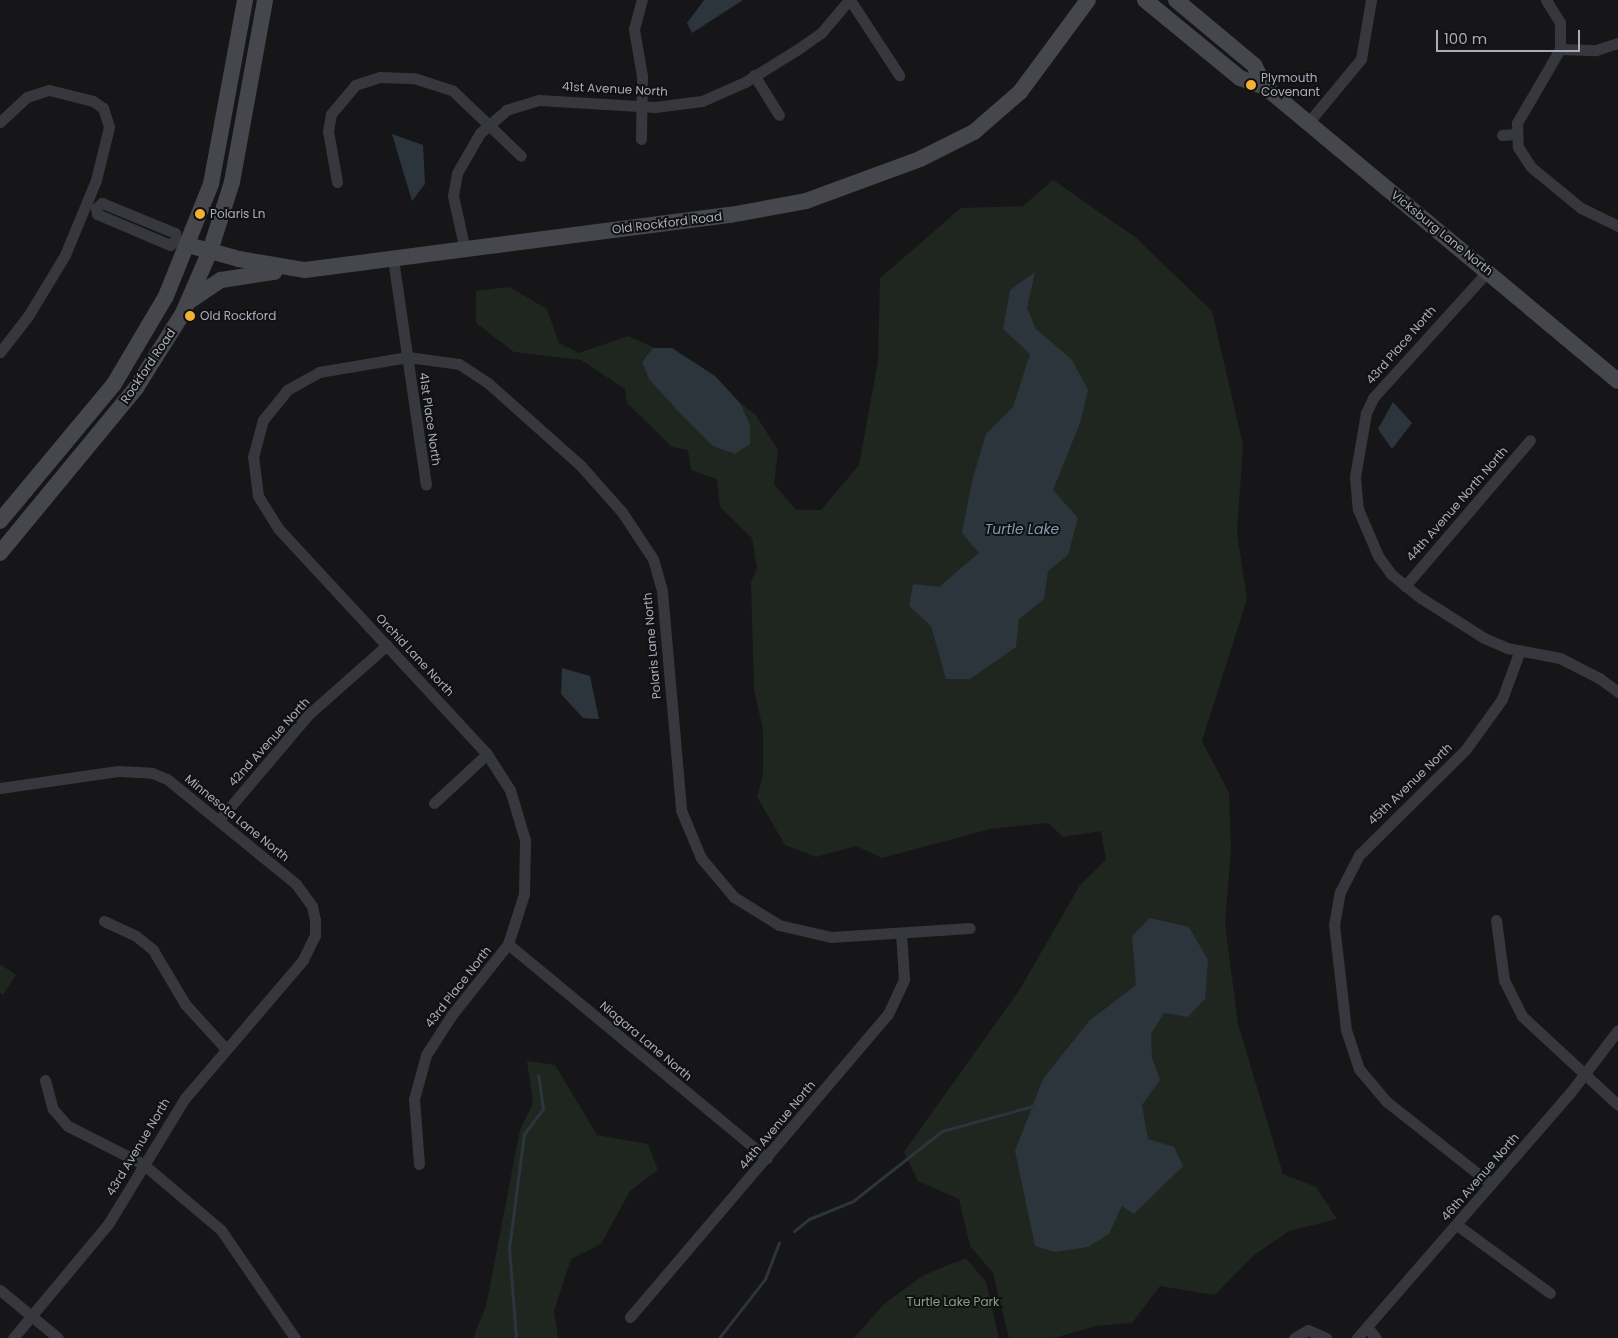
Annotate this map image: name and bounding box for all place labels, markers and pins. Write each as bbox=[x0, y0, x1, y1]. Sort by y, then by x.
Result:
place label: Plymouth Covenant bbox=[1261, 71, 1320, 99]
marker: Plymouth Covenant bbox=[1245, 79, 1257, 91]
place label: Polaris Ln bbox=[210, 207, 265, 221]
marker: Polaris Ln bbox=[194, 208, 206, 220]
place label: Old Rockford bbox=[200, 309, 276, 323]
marker: Old Rockford bbox=[184, 310, 196, 322]

